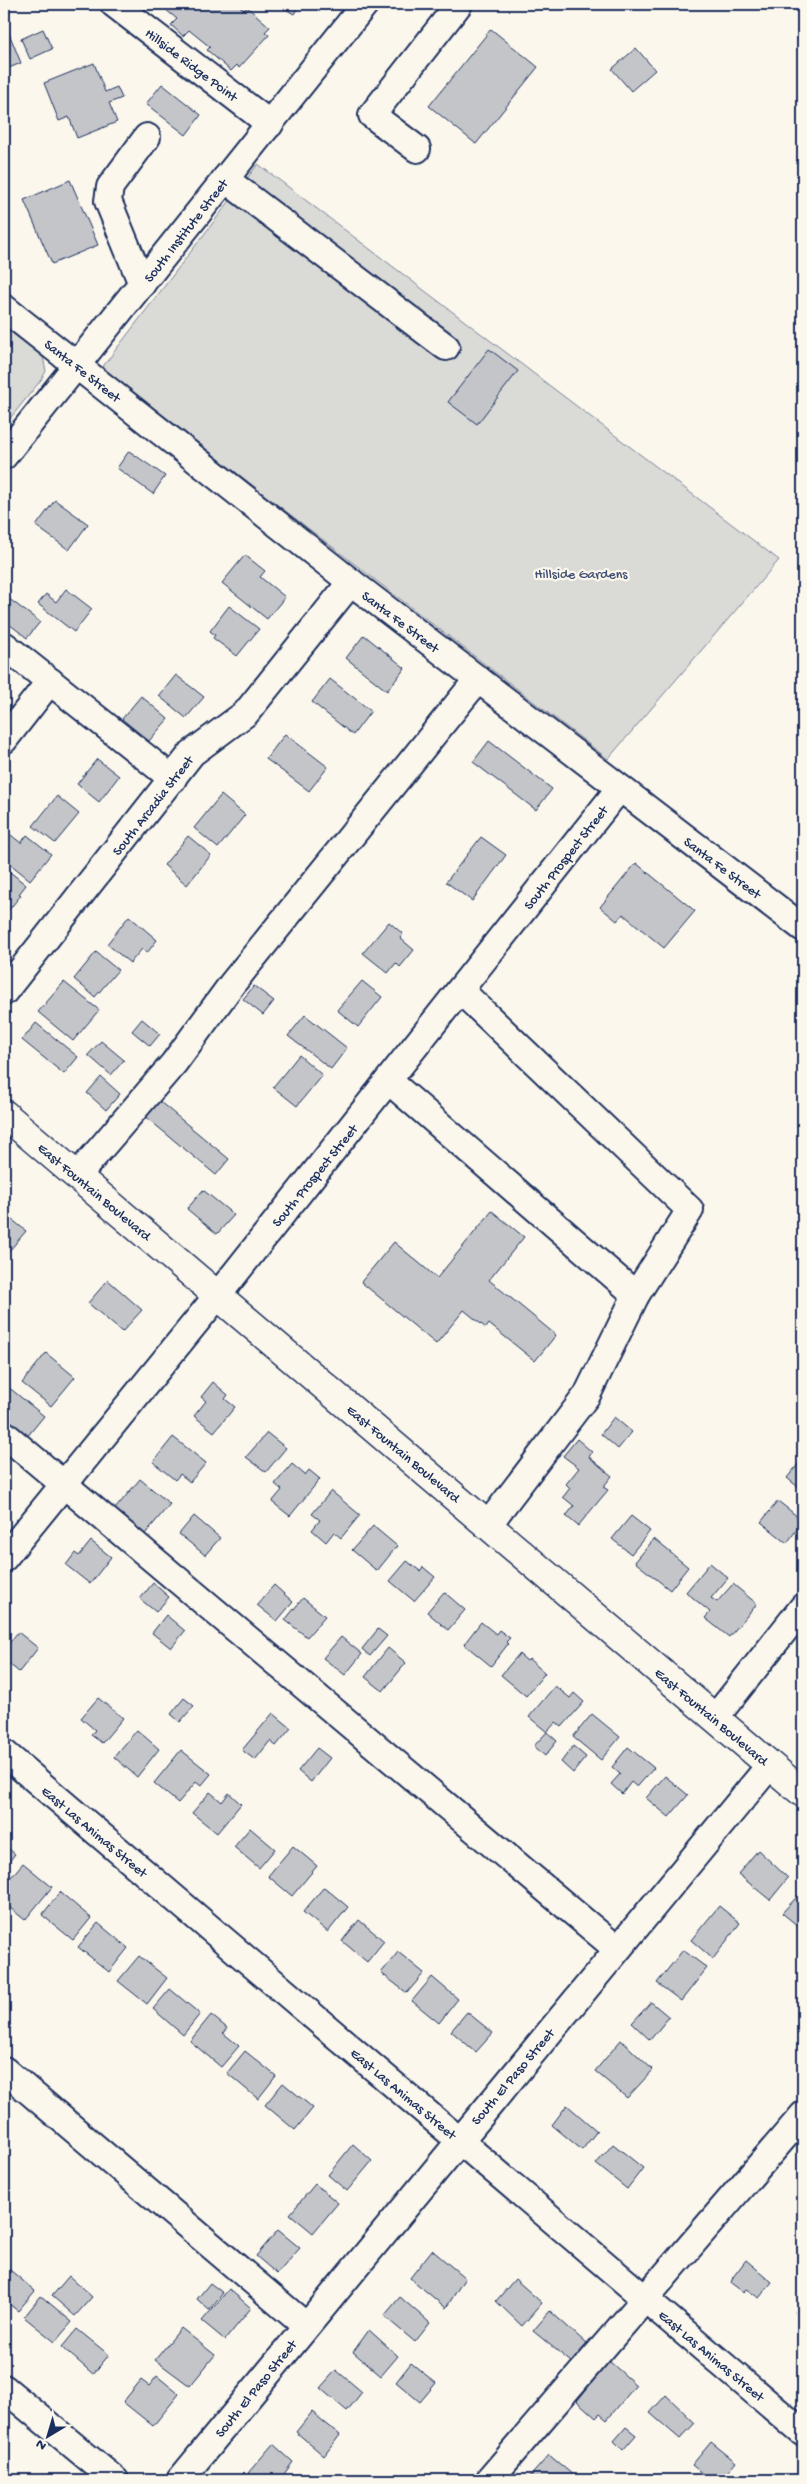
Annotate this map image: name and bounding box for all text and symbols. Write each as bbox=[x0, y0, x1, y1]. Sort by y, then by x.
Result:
street label: Hillside Ridge Point bbox=[141, 26, 241, 107]
street label: South Institute Street bbox=[141, 175, 233, 287]
street label: Santa Fe Street bbox=[40, 337, 124, 408]
park label: Hillside Gardens bbox=[535, 567, 628, 584]
street label: Santa Fe Street bbox=[357, 588, 443, 658]
street label: South Arcadia Street bbox=[110, 752, 199, 860]
street label: South Prospect Street bbox=[521, 802, 614, 914]
street label: Santa Fe Street bbox=[679, 834, 765, 904]
street label: South Prospect Street bbox=[269, 1121, 363, 1231]
street label: East Fountain Boulevard bbox=[33, 1140, 155, 1247]
street label: East Fountain Boulevard bbox=[342, 1402, 464, 1509]
street label: East Fountain Boulevard bbox=[650, 1665, 772, 1772]
street label: East Las Animas Street bbox=[37, 1783, 151, 1883]
street label: South El Paso Street bbox=[469, 2025, 560, 2129]
street label: East Las Animas Street bbox=[346, 2045, 460, 2145]
street label: East Las Animas Street bbox=[654, 2307, 768, 2407]
street label: South El Paso Street bbox=[212, 2336, 302, 2442]
north arrow bbox=[22, 2412, 72, 2462]
text: N bbox=[33, 2435, 50, 2454]

